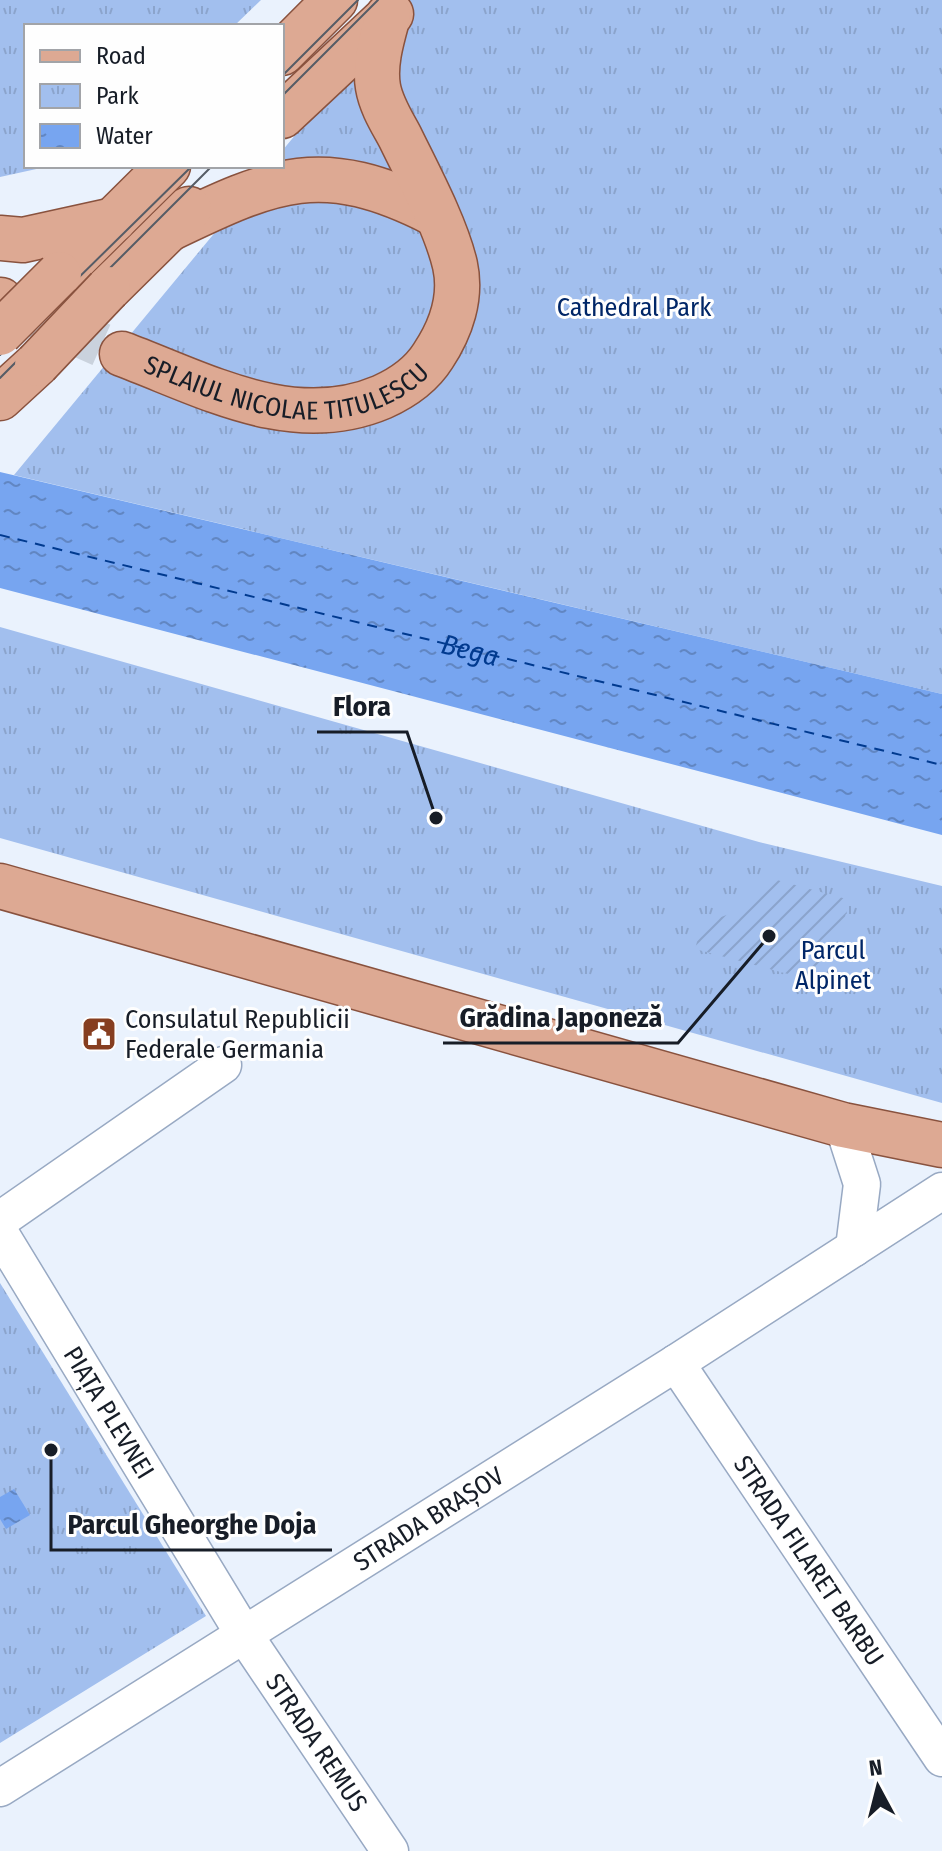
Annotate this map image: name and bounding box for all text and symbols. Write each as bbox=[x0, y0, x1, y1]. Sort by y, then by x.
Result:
legend bbox=[24, 24, 284, 168]
text: Road bbox=[96, 42, 146, 70]
text: Park bbox=[96, 82, 139, 110]
text: Water bbox=[96, 122, 153, 150]
park label: Cathedral Park bbox=[557, 292, 712, 323]
street label: SPLAIUL NICOLAE TITULESCU bbox=[134, 343, 432, 375]
text: SPLAIUL NICOLAE TITULESCU bbox=[140, 349, 435, 426]
water label: Bega bbox=[438, 627, 502, 673]
callout: Flora bbox=[317, 680, 407, 732]
text: Flora bbox=[333, 690, 391, 723]
park label: Parcul Alpinet bbox=[795, 935, 871, 996]
callout: Grădina Japoneză bbox=[443, 991, 678, 1043]
text: Grădina Japoneză bbox=[460, 1001, 663, 1034]
place label: Consulatul Republicii Federale Germania bbox=[125, 1004, 350, 1065]
public building icon: Consulatul Republicii Federale Germania bbox=[80, 1015, 118, 1053]
street label: PIAȚA PLEVNEI bbox=[57, 1341, 161, 1484]
street label: STRADA FILARET BARBU bbox=[727, 1450, 891, 1671]
street label: STRADA BRAȘOV bbox=[348, 1460, 510, 1577]
callout: Parcul Gheorghe Doja bbox=[51, 1498, 332, 1550]
text: Parcul Gheorghe Doja bbox=[68, 1508, 317, 1541]
street label: STRADA REMUS bbox=[259, 1668, 374, 1817]
north arrow bbox=[838, 1747, 918, 1827]
text: N bbox=[867, 1753, 884, 1782]

